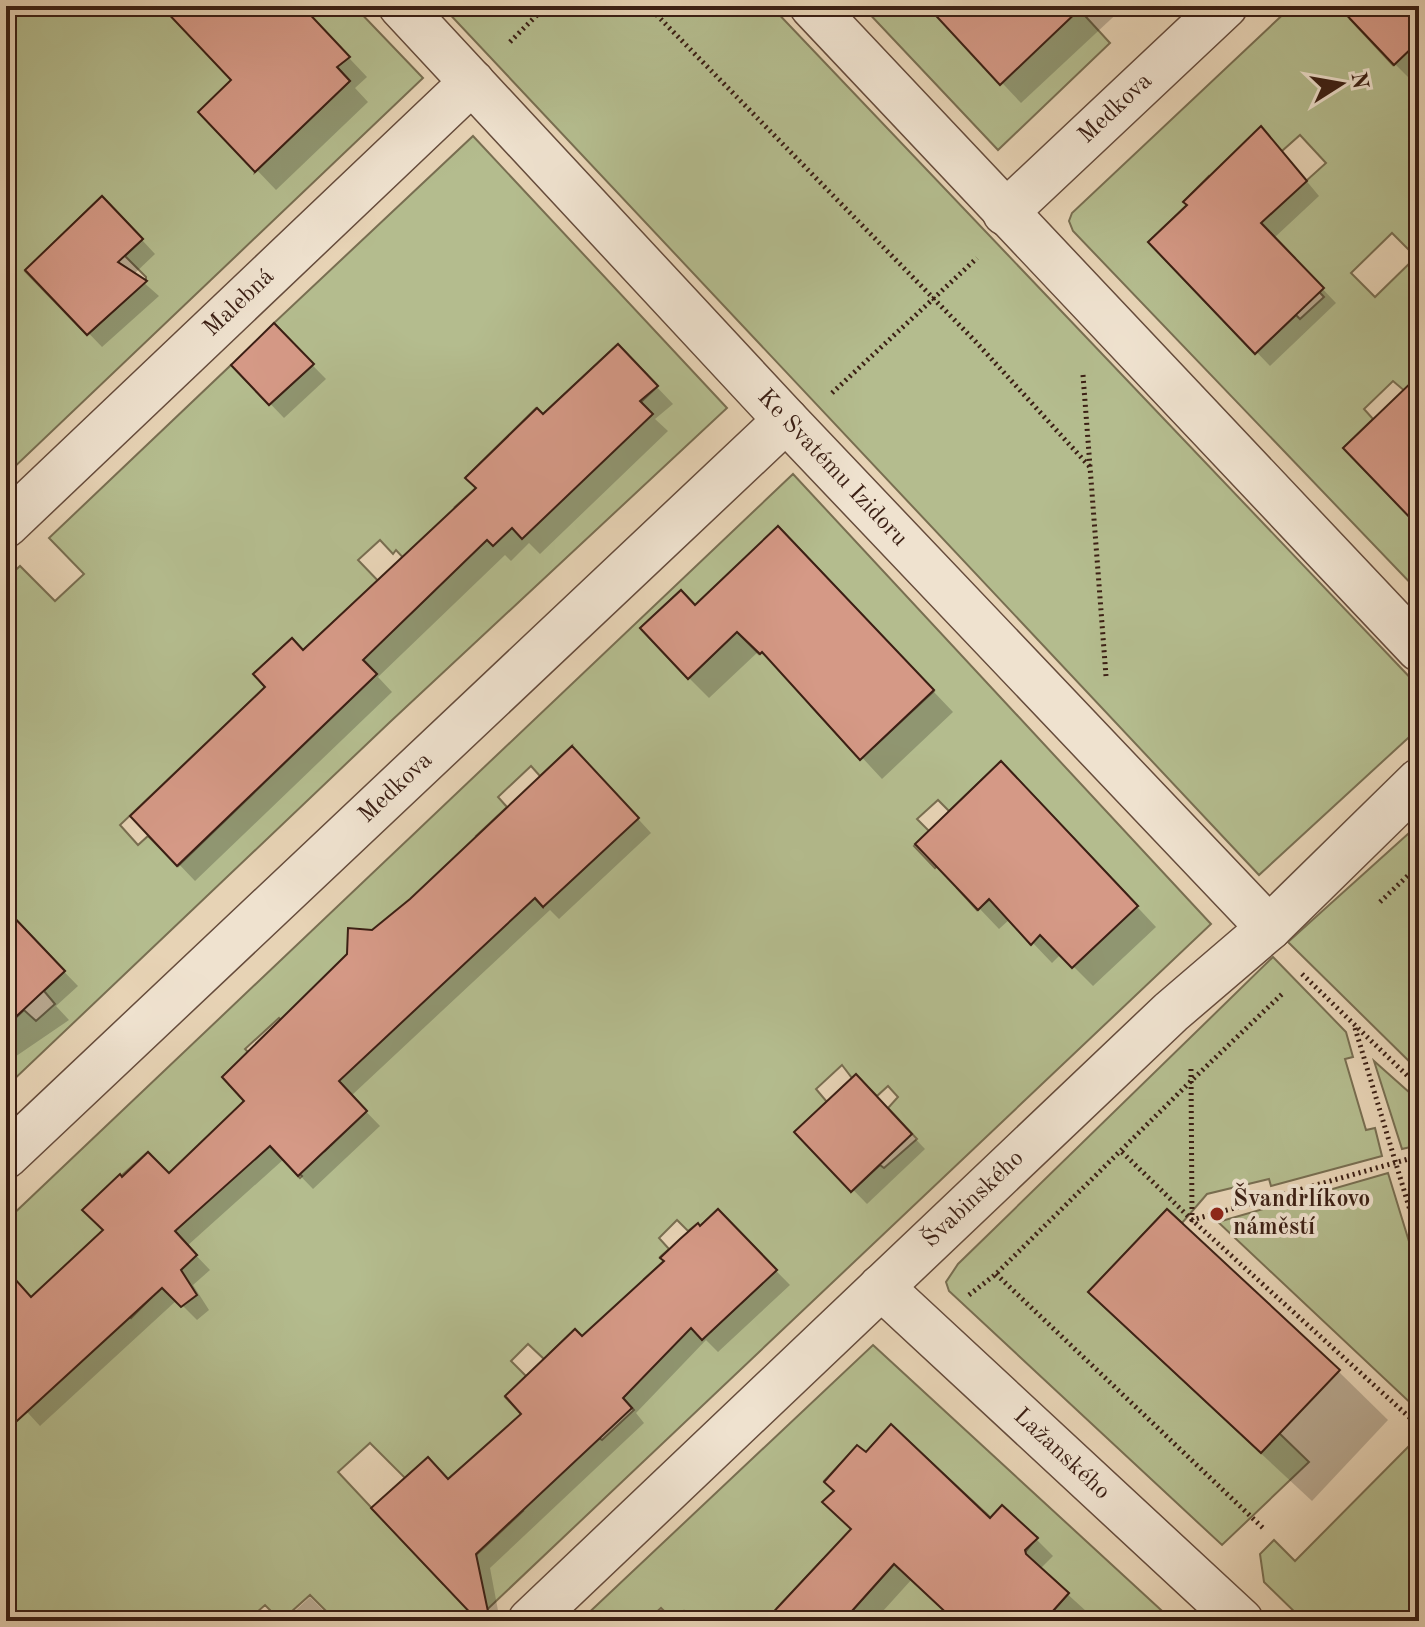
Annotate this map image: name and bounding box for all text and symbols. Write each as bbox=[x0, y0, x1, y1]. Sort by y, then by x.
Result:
north arrow bbox=[1301, 44, 1381, 124]
street label: Medkova bbox=[1074, 69, 1157, 149]
text: N bbox=[1346, 70, 1371, 91]
street label: Malebná bbox=[200, 265, 279, 342]
street label: Ke Svatému Izidoru bbox=[752, 385, 912, 551]
street label: Medkova bbox=[355, 748, 437, 828]
street label: Švabinského bbox=[915, 1146, 1029, 1253]
place label: Švandrlíkovo náměstí bbox=[1233, 1182, 1370, 1240]
marker: Švandrlíkovo náměstí bbox=[1208, 1205, 1226, 1223]
street label: Lažanského bbox=[1008, 1404, 1114, 1505]

